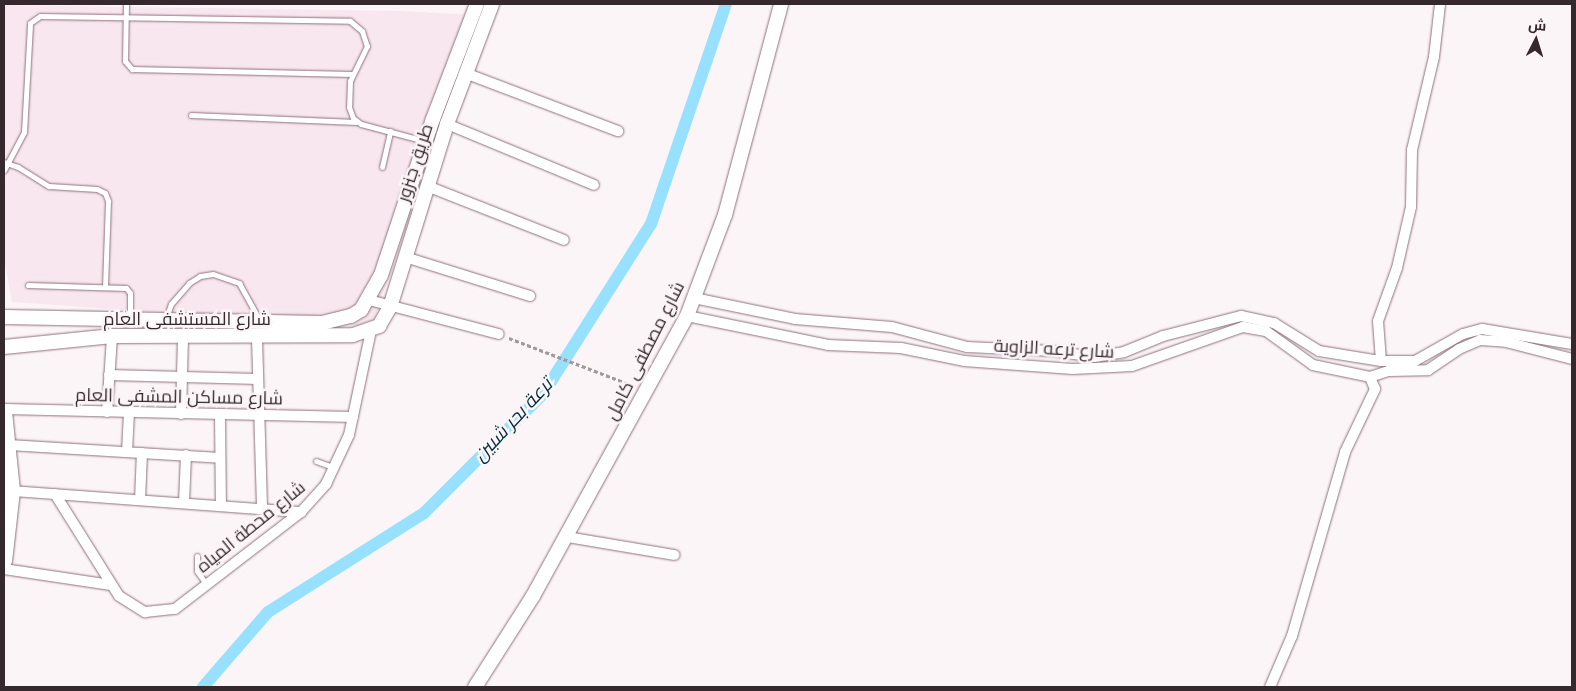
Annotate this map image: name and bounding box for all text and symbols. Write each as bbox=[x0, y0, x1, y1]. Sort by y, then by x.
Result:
north arrow bbox=[1511, 15, 1561, 65]
text: ش bbox=[1528, 15, 1547, 35]
street label: طريق جنزور bbox=[392, 121, 438, 205]
street label: شارع مصطفى كامل bbox=[601, 278, 689, 424]
street label: شارع المستشفى العام bbox=[103, 308, 271, 330]
street label: شارع ترعه الزاوية bbox=[993, 335, 1115, 363]
water label: ترعة بحر شبين bbox=[469, 374, 557, 466]
street label: شارع مساكن المشفى العام bbox=[75, 384, 283, 410]
street label: شارع محطة المياه bbox=[192, 477, 310, 577]

